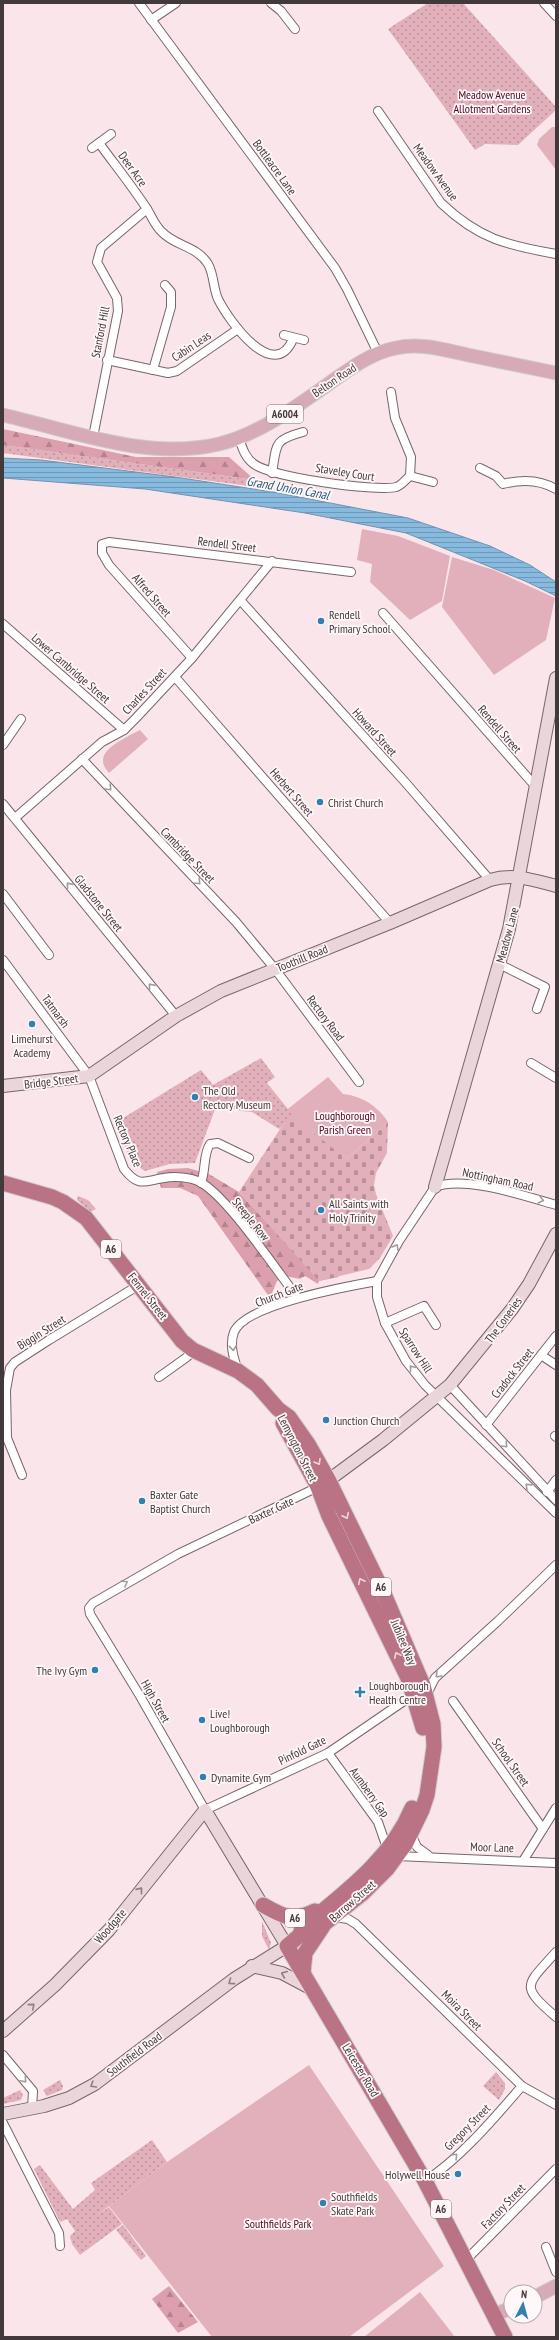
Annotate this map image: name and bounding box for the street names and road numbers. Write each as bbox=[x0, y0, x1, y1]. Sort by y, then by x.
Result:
street label: Bottleacre Lane bbox=[250, 136, 300, 198]
street label: Meadow Avenue bbox=[410, 140, 462, 204]
street label: Deer Acre bbox=[115, 149, 151, 189]
street label: Stanford Hill bbox=[88, 305, 112, 359]
street label: Cabin Leas bbox=[169, 327, 213, 365]
street label: Belton Road bbox=[309, 360, 359, 400]
road number: A6004 bbox=[267, 405, 303, 423]
street label: Staveley Court bbox=[314, 460, 376, 484]
street label: Rendell Street bbox=[197, 533, 258, 555]
street label: Alfred Street bbox=[129, 570, 175, 620]
street label: Lower Cambridge Street bbox=[29, 630, 114, 707]
street label: Charles Street bbox=[119, 664, 170, 717]
street label: Rendell Street bbox=[475, 702, 525, 757]
street label: Howard Street bbox=[350, 705, 401, 760]
street label: Herbert Street bbox=[267, 765, 318, 820]
street label: Cambridge Street bbox=[158, 824, 219, 887]
street label: Gladstone Street bbox=[72, 872, 127, 935]
street label: Meadow Lane bbox=[492, 906, 522, 964]
street label: Toothill Road bbox=[274, 941, 330, 975]
street label: Tatmarsh bbox=[39, 991, 73, 1031]
street label: Rectory Road bbox=[304, 992, 348, 1044]
street label: Bridge Street bbox=[23, 1070, 80, 1092]
street label: Rectory Place bbox=[110, 1113, 146, 1169]
street label: Nottingham Road bbox=[461, 1164, 535, 1194]
street label: Steeple Row bbox=[229, 1194, 273, 1244]
road number: A6 bbox=[101, 1240, 121, 1258]
street label: Fennel Street bbox=[125, 1269, 171, 1323]
street label: Church Gate bbox=[253, 1278, 305, 1310]
street label: The Coneries bbox=[481, 1294, 525, 1346]
street label: Biggin Street bbox=[14, 1311, 68, 1353]
street label: Sparrow Hill bbox=[396, 1325, 436, 1376]
street label: Cradock Street bbox=[488, 1344, 537, 1401]
street label: Lemyngton Street bbox=[275, 1412, 322, 1485]
street label: Baxter Gate bbox=[246, 1493, 296, 1527]
road number: A6 bbox=[371, 1578, 391, 1596]
street label: Jubilee Way bbox=[387, 1616, 420, 1667]
street label: High Street bbox=[138, 1677, 174, 1726]
street label: Pinfold Gate bbox=[276, 1732, 328, 1768]
street label: School Street bbox=[489, 1735, 533, 1789]
street label: Aumberry Gap bbox=[347, 1764, 393, 1820]
street label: Moor Lane bbox=[470, 1839, 514, 1855]
street label: Barrow Street bbox=[326, 1876, 379, 1925]
street label: Woodgate bbox=[91, 1905, 129, 1947]
road number: A6 bbox=[285, 1909, 305, 1927]
street label: Moira Street bbox=[439, 1987, 486, 2034]
street label: Southfield Road bbox=[103, 2028, 165, 2080]
street label: Leicester Road bbox=[339, 2041, 383, 2099]
street label: Gregory Street bbox=[441, 2100, 494, 2153]
street label: Factory Street bbox=[478, 2180, 529, 2232]
road number: A6 bbox=[431, 2200, 451, 2218]

